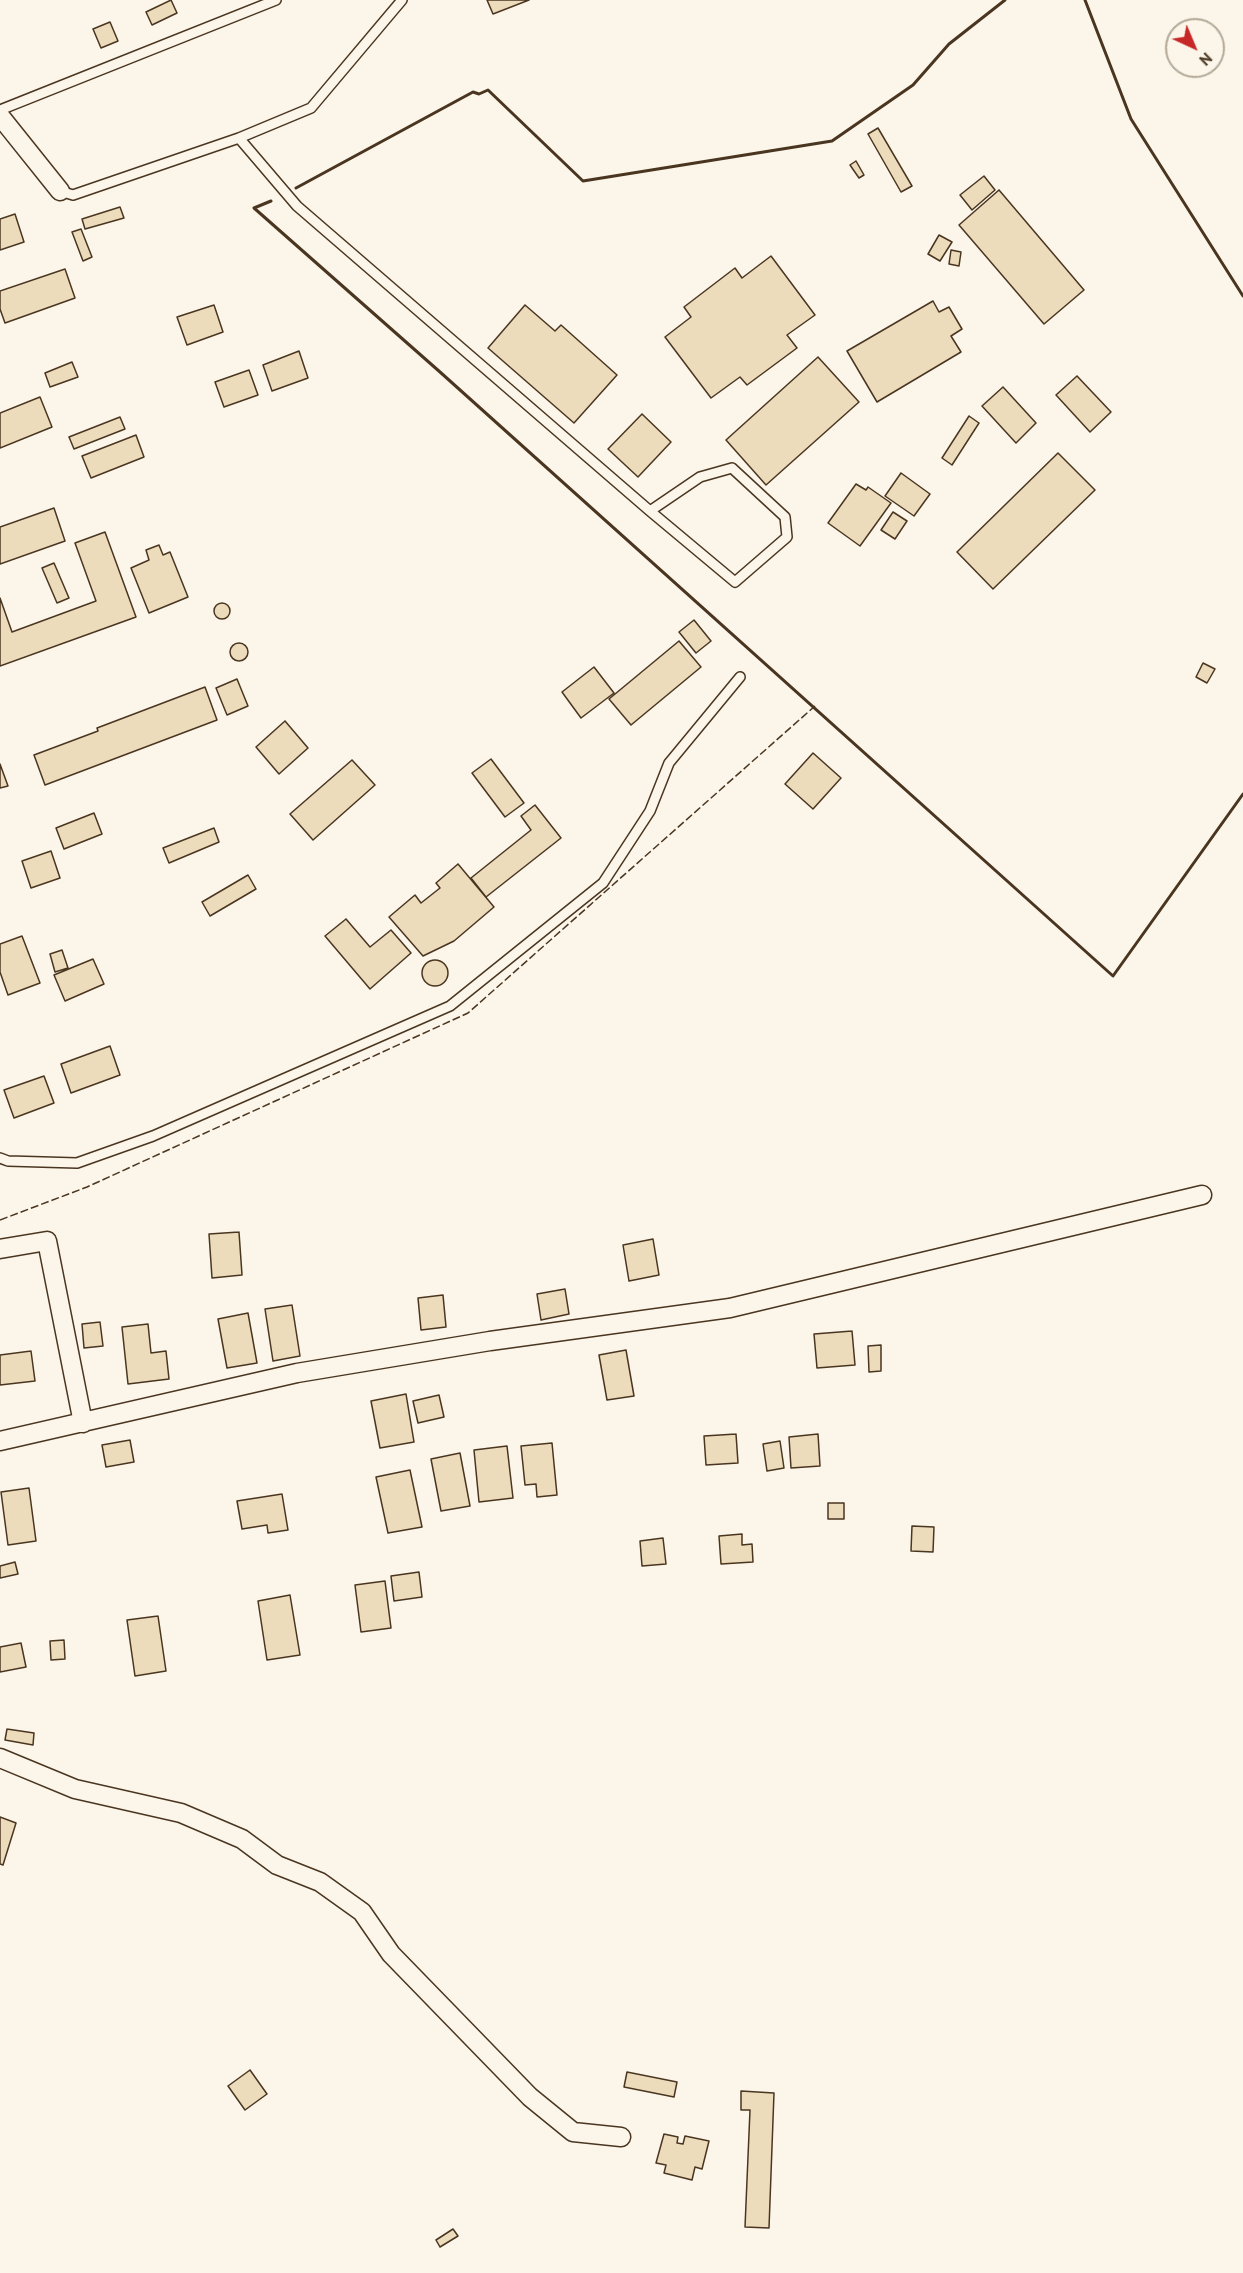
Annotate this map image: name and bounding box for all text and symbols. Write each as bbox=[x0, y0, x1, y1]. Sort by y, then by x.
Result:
north arrow bbox=[1165, 18, 1225, 78]
text: N bbox=[1195, 49, 1217, 70]

